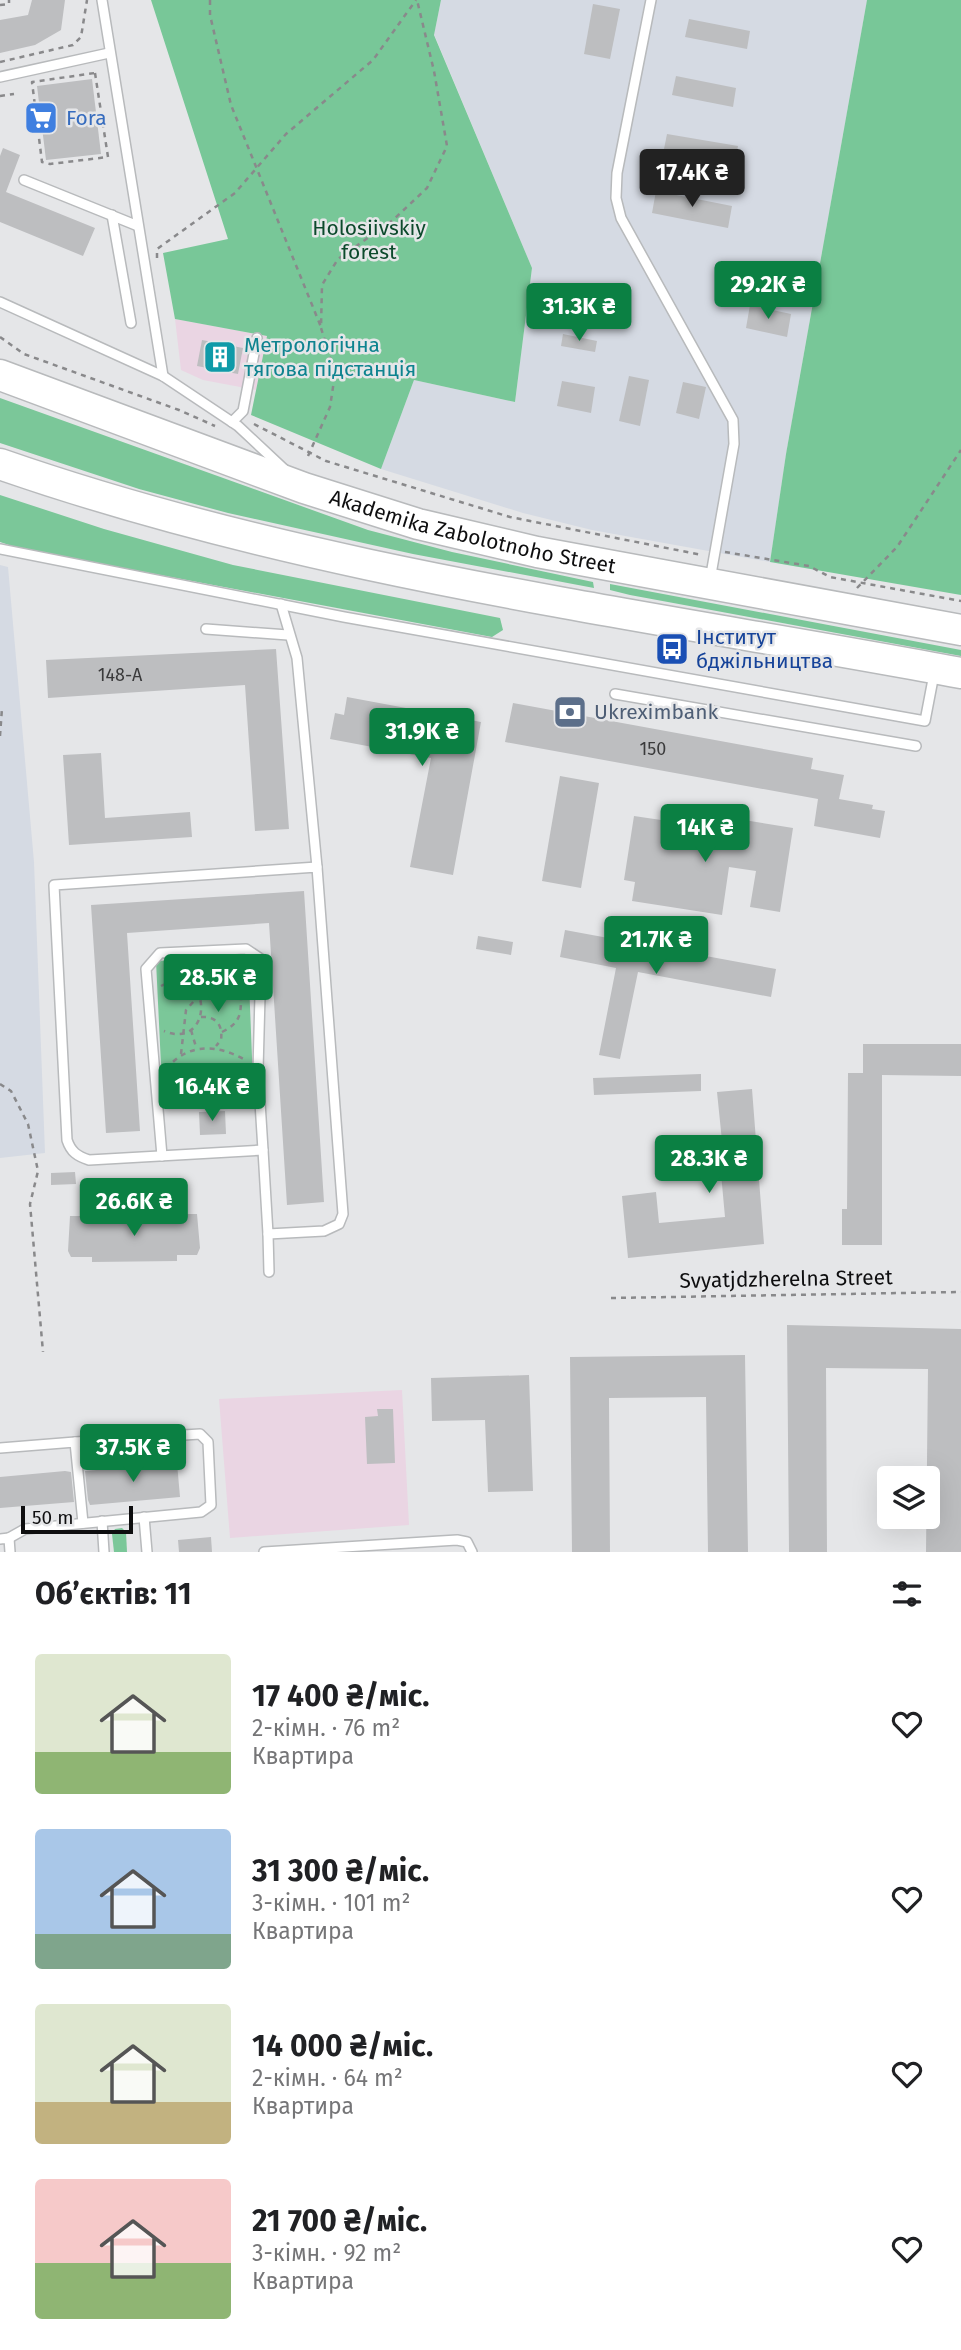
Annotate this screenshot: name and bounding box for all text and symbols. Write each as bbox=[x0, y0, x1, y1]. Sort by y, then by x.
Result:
supermarket icon: Fora bbox=[22, 99, 60, 137]
place label: Fora bbox=[66, 105, 107, 131]
pin: 17.4K ₴ bbox=[627, 150, 757, 209]
text: 17.4K ₴ bbox=[656, 158, 728, 186]
park label: Holosiivskiy forest bbox=[312, 215, 426, 265]
pin: 29.2K ₴ bbox=[703, 262, 833, 321]
text: 29.2K ₴ bbox=[730, 270, 806, 298]
pin: 31.3K ₴ bbox=[514, 284, 644, 343]
text: 31.3K ₴ bbox=[542, 292, 616, 320]
place label: Метрологічна тягова підстанція bbox=[244, 332, 416, 382]
building icon: Метрологічна тягова підстанція bbox=[201, 338, 239, 376]
street label: Akademika Zabolotnoho Street bbox=[327, 484, 618, 579]
place label: Інститут бджільництва bbox=[696, 624, 833, 674]
bus stop icon: Інститут бджільництва bbox=[653, 630, 691, 668]
house number: 148-А bbox=[98, 664, 143, 686]
bank icon: Ukreximbank bbox=[551, 693, 589, 731]
place label: Ukreximbank bbox=[594, 699, 718, 725]
pin: 31.9K ₴ bbox=[357, 708, 487, 768]
text: 31.9K ₴ bbox=[385, 717, 459, 745]
house number: 150 bbox=[640, 738, 666, 760]
pin: 14K ₴ bbox=[656, 804, 754, 864]
text: 14K ₴ bbox=[677, 813, 733, 841]
pin: 21.7K ₴ bbox=[591, 916, 721, 976]
text: 21.7K ₴ bbox=[620, 925, 692, 953]
pin: 28.5K ₴ bbox=[153, 954, 283, 1014]
text: 28.5K ₴ bbox=[180, 963, 256, 991]
pin: 16.4K ₴ bbox=[147, 1064, 277, 1123]
text: 16.4K ₴ bbox=[175, 1072, 249, 1100]
pin: 28.3K ₴ bbox=[644, 1136, 774, 1195]
text: 28.3K ₴ bbox=[671, 1144, 747, 1172]
pin: 26.6K ₴ bbox=[69, 1178, 199, 1238]
text: 26.6K ₴ bbox=[96, 1187, 172, 1215]
street label: Svyatjdzherelna Street bbox=[679, 1264, 893, 1294]
pin: 37.5K ₴ bbox=[68, 1424, 198, 1484]
text: 37.5K ₴ bbox=[96, 1433, 170, 1461]
map controls bbox=[877, 1466, 940, 1529]
button: layers bbox=[877, 1466, 940, 1529]
scale bar bbox=[21, 1503, 133, 1535]
text: 50 m bbox=[32, 1506, 73, 1529]
icon: filters bbox=[888, 1575, 926, 1613]
text: Об’єктів: 11 bbox=[35, 1576, 192, 1612]
text: 17 400 ₴/міс. bbox=[252, 1678, 430, 1714]
icon: home bbox=[91, 1682, 175, 1766]
icon: heart bbox=[888, 1705, 926, 1743]
text: 2-кімн. · 76 m² bbox=[252, 1714, 400, 1742]
text: Квартира bbox=[252, 1742, 354, 1770]
text: 31 300 ₴/міс. bbox=[252, 1853, 429, 1889]
icon: home bbox=[91, 1857, 175, 1941]
icon: heart bbox=[888, 1880, 926, 1918]
text: 3-кімн. · 101 m² bbox=[252, 1889, 411, 1917]
text: Квартира bbox=[252, 1917, 354, 1945]
text: 14 000 ₴/міс. bbox=[252, 2028, 433, 2064]
icon: home bbox=[91, 2032, 175, 2116]
icon: heart bbox=[888, 2055, 926, 2093]
text: 2-кімн. · 64 m² bbox=[252, 2064, 403, 2092]
text: Квартира bbox=[252, 2092, 354, 2120]
text: 21 700 ₴/міс. bbox=[252, 2203, 427, 2239]
icon: home bbox=[91, 2207, 175, 2291]
icon: heart bbox=[888, 2230, 926, 2268]
text: 3-кімн. · 92 m² bbox=[252, 2239, 401, 2267]
text: Квартира bbox=[252, 2267, 354, 2295]

